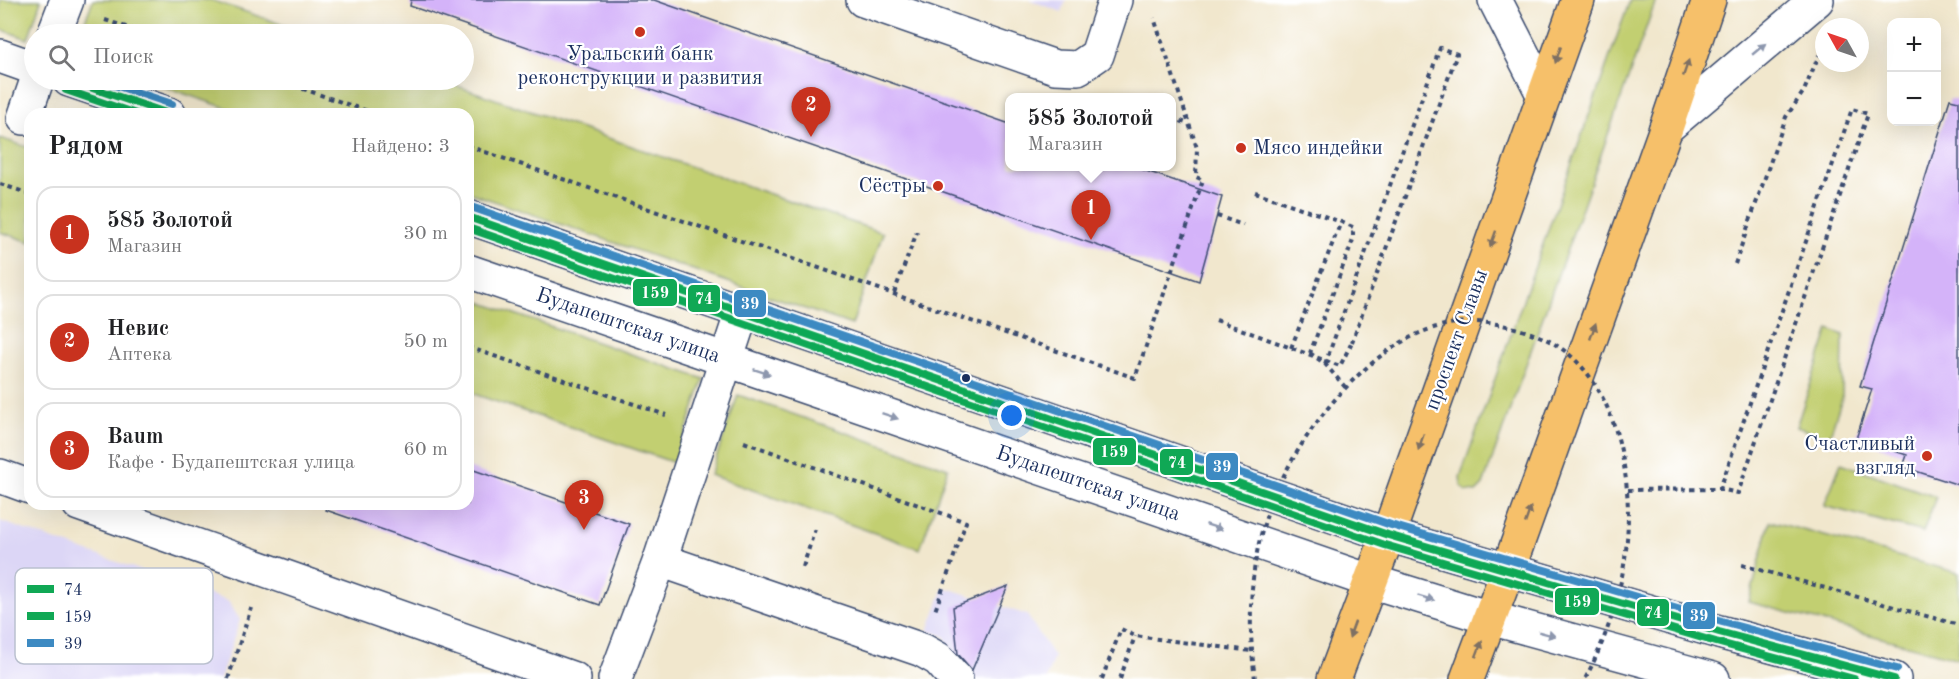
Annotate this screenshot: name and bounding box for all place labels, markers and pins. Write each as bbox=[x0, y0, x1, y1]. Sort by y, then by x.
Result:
marker: Уральский банк реконструкции и развития bbox=[633, 25, 647, 39]
place label: Уральский банк реконструкции и развития bbox=[517, 44, 763, 89]
pin: 2 bbox=[792, 88, 830, 137]
place label: Мясо индейки bbox=[1253, 138, 1383, 159]
marker: Мясо индейки bbox=[1234, 141, 1248, 155]
place label: Сёстры bbox=[858, 176, 926, 197]
marker: Сёстры bbox=[931, 179, 945, 193]
pin: 1 bbox=[1072, 190, 1110, 240]
unlabelled marker bbox=[960, 372, 972, 384]
place label: Счастливый взгляд bbox=[1804, 434, 1916, 479]
marker: Счастливый взгляд bbox=[1920, 449, 1934, 463]
pin: 3 bbox=[564, 480, 604, 530]

